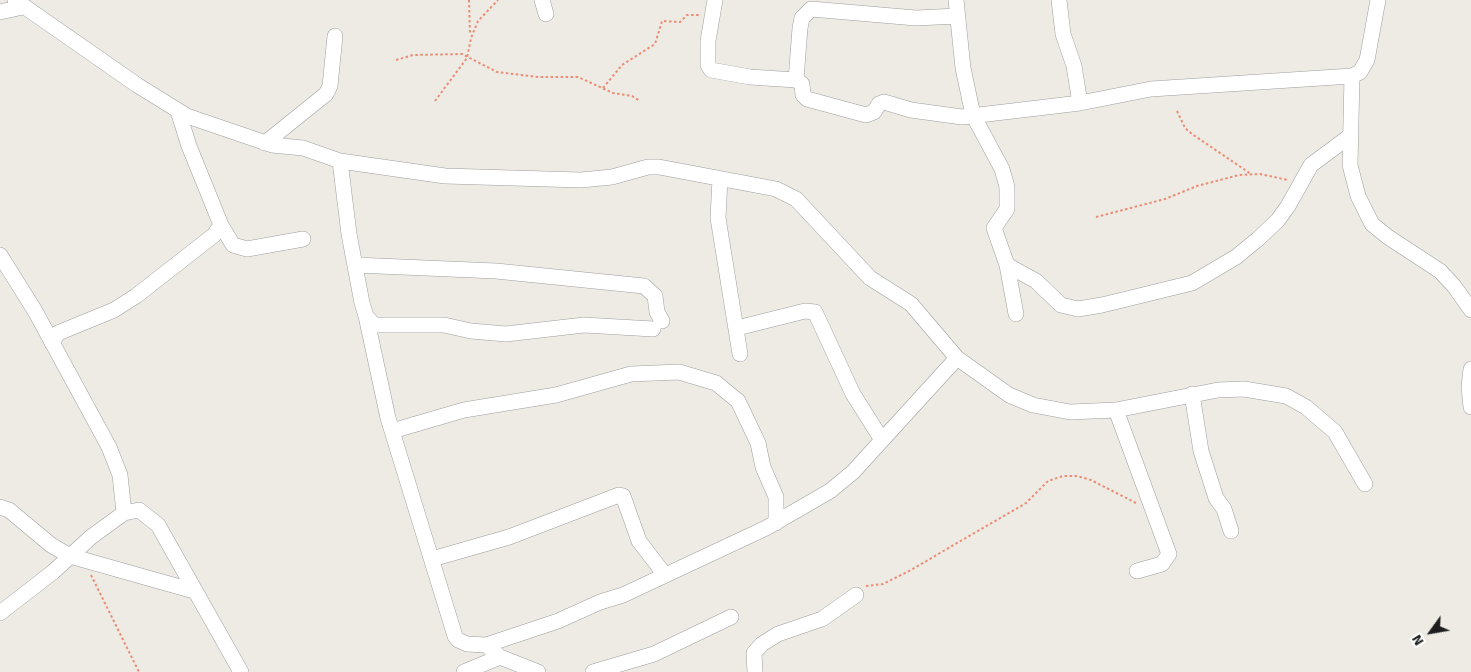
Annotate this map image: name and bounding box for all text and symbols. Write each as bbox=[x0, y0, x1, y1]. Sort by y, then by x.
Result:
north arrow bbox=[1406, 607, 1456, 657]
text: N bbox=[1408, 632, 1428, 649]

